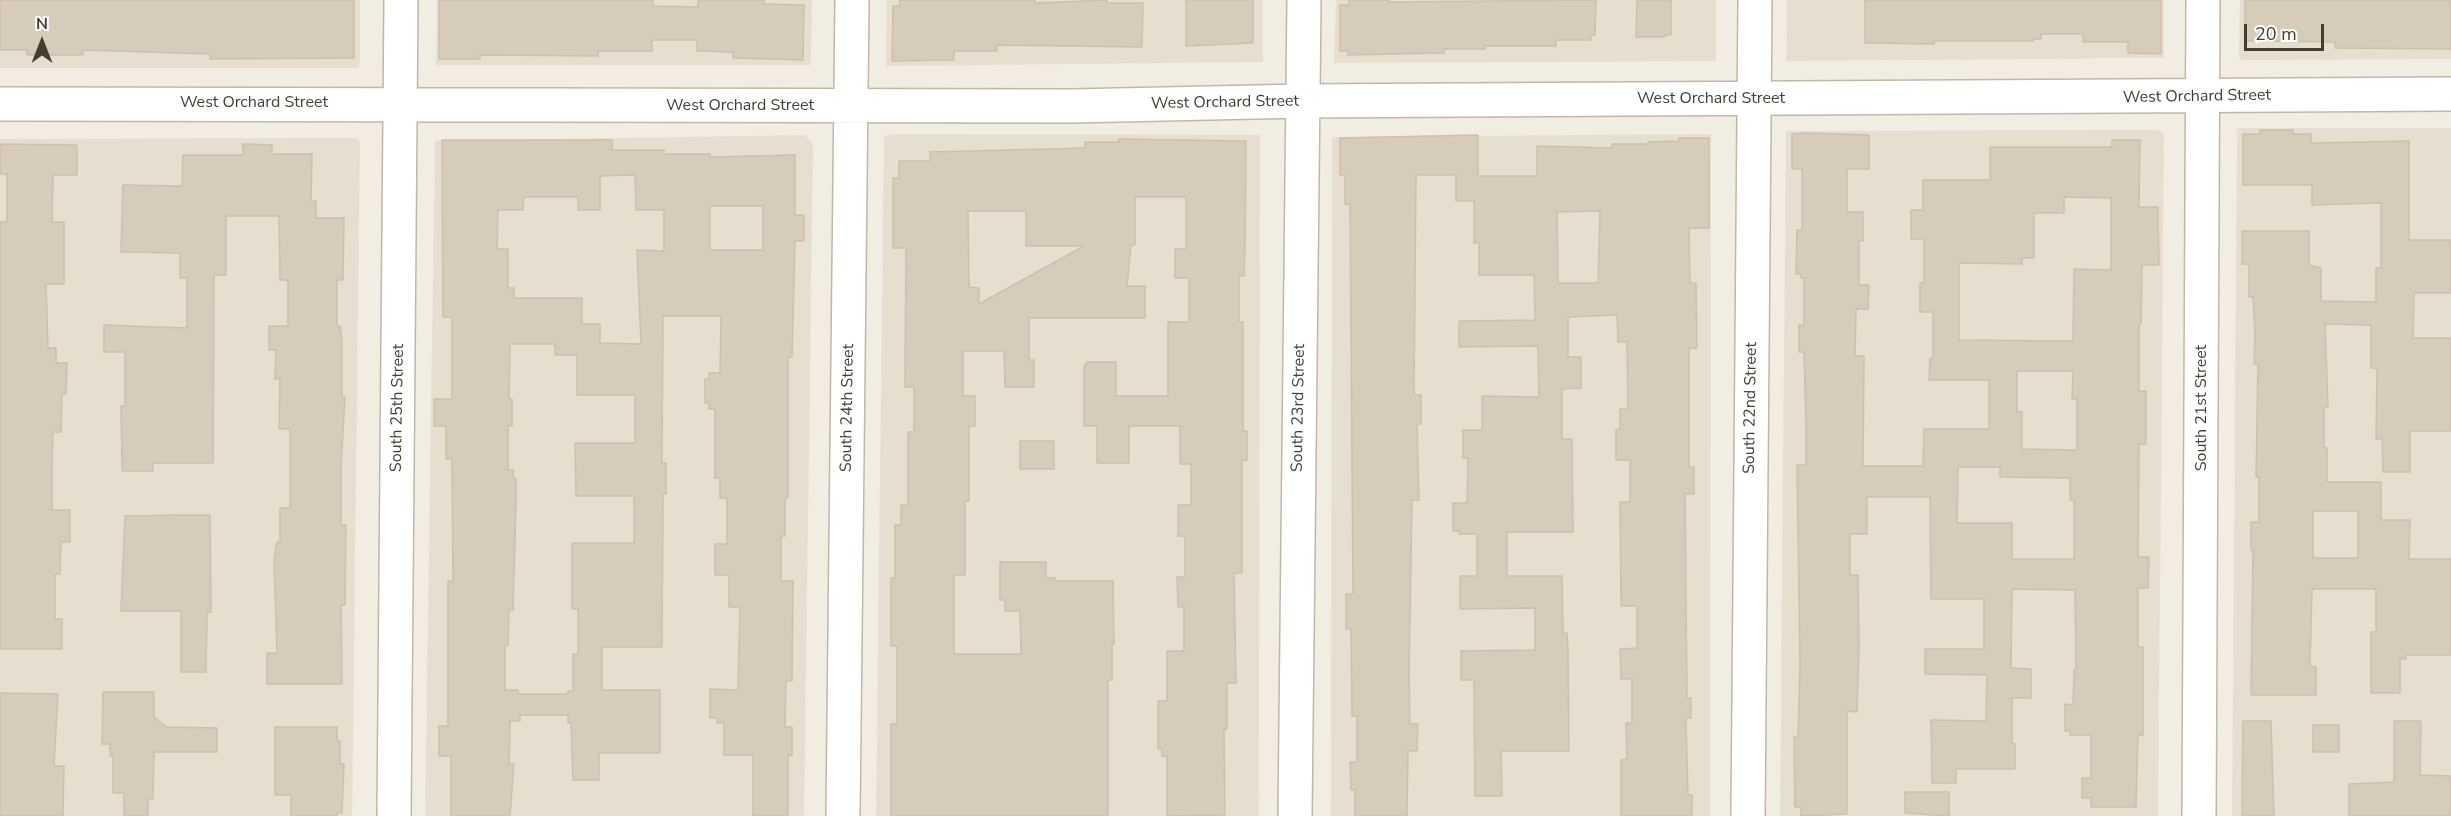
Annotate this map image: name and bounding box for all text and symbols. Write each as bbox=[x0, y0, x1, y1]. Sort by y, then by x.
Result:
north arrow bbox=[12, 12, 72, 72]
scale bar bbox=[2247, 12, 2326, 50]
text: N bbox=[36, 13, 48, 35]
text: 20 m bbox=[2255, 22, 2297, 46]
street label: West Orchard Street bbox=[2123, 86, 2271, 108]
street label: West Orchard Street bbox=[1637, 89, 1785, 109]
street label: West Orchard Street bbox=[1151, 92, 1299, 114]
street label: West Orchard Street bbox=[180, 93, 328, 113]
street label: West Orchard Street bbox=[666, 96, 814, 116]
street label: South 22nd Street bbox=[1740, 342, 1762, 474]
street label: South 25th Street bbox=[387, 344, 409, 472]
street label: South 24th Street bbox=[837, 344, 859, 472]
street label: South 23rd Street bbox=[1288, 344, 1310, 472]
street label: South 21st Street bbox=[2192, 345, 2212, 471]

